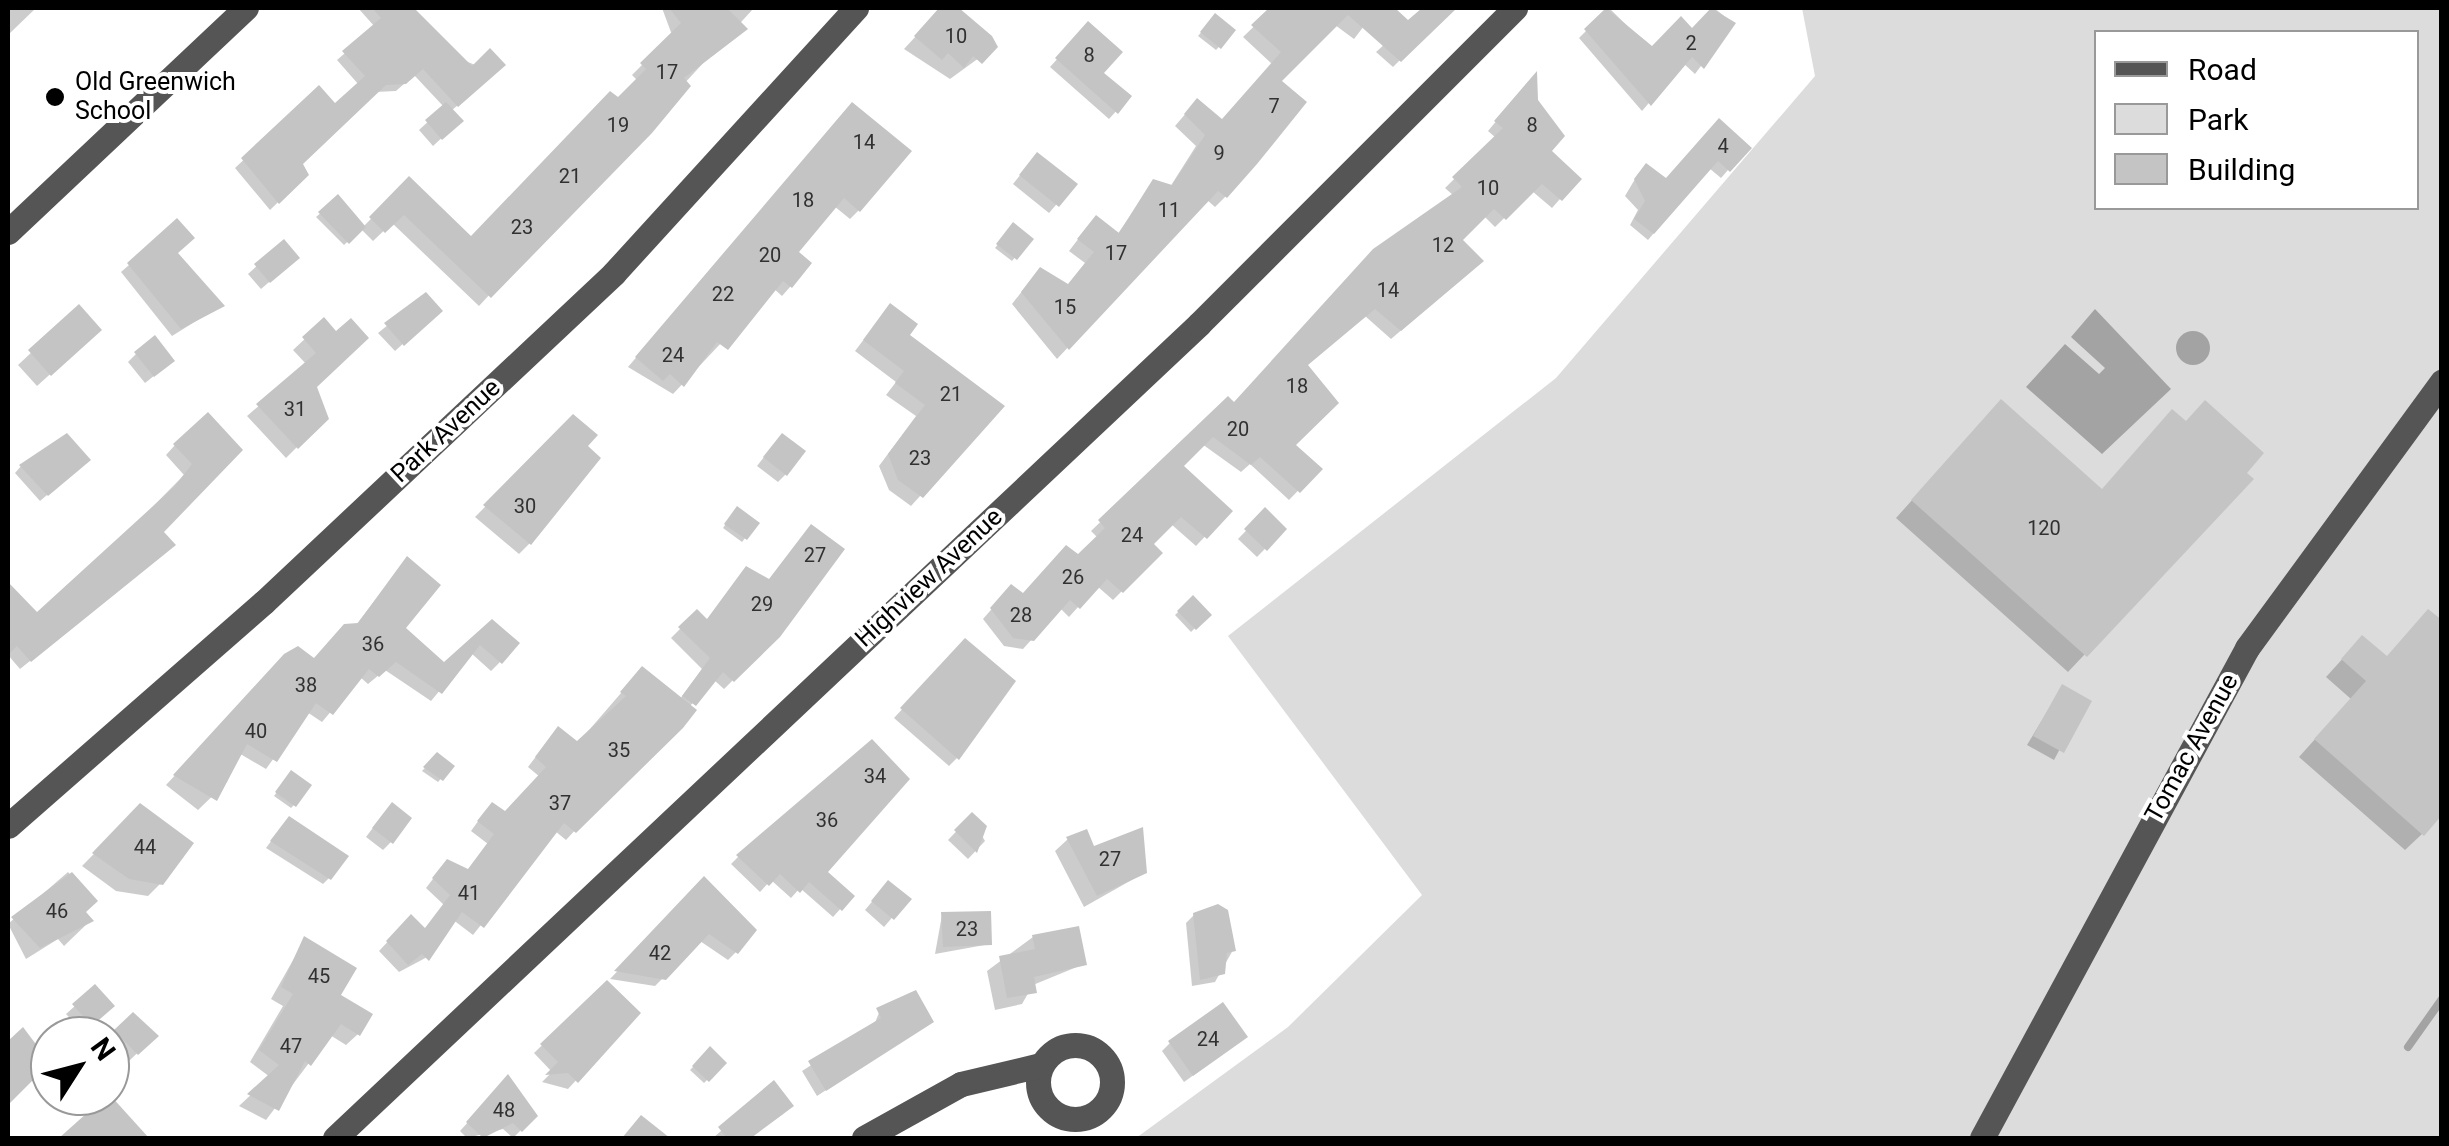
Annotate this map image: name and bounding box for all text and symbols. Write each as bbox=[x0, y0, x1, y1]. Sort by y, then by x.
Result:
house number: 10 bbox=[945, 24, 967, 48]
legend bbox=[2094, 30, 2419, 210]
house number: 2 bbox=[1685, 31, 1697, 55]
house number: 8 bbox=[1083, 43, 1095, 67]
text: Road bbox=[2188, 52, 2257, 87]
house number: 17 bbox=[656, 60, 678, 84]
place label: Old Greenwich School bbox=[75, 68, 236, 127]
marker: Old Greenwich School bbox=[44, 86, 66, 108]
house number: 7 bbox=[1268, 94, 1280, 118]
text: Park bbox=[2188, 102, 2248, 137]
house number: 19 bbox=[607, 113, 629, 137]
house number: 8 bbox=[1526, 113, 1538, 137]
house number: 14 bbox=[853, 130, 875, 154]
house number: 4 bbox=[1717, 134, 1729, 158]
house number: 9 bbox=[1213, 141, 1225, 165]
text: Building bbox=[2188, 152, 2295, 187]
house number: 21 bbox=[559, 164, 581, 188]
house number: 10 bbox=[1477, 176, 1499, 200]
house number: 18 bbox=[792, 188, 814, 212]
house number: 11 bbox=[1158, 198, 1180, 222]
house number: 23 bbox=[511, 215, 533, 239]
house number: 12 bbox=[1432, 233, 1454, 257]
house number: 17 bbox=[1105, 241, 1127, 265]
house number: 20 bbox=[759, 243, 781, 267]
house number: 14 bbox=[1377, 278, 1399, 302]
house number: 22 bbox=[712, 282, 734, 306]
house number: 15 bbox=[1054, 295, 1076, 319]
house number: 24 bbox=[662, 343, 684, 367]
street label: Park Avenue bbox=[385, 373, 507, 489]
house number: 18 bbox=[1286, 374, 1308, 398]
house number: 21 bbox=[940, 382, 962, 406]
house number: 31 bbox=[284, 397, 306, 421]
house number: 20 bbox=[1227, 417, 1249, 441]
house number: 23 bbox=[909, 446, 931, 470]
house number: 30 bbox=[514, 494, 536, 518]
street label: Highview Avenue bbox=[849, 502, 1009, 654]
house number: 120 bbox=[2027, 516, 2061, 540]
house number: 24 bbox=[1121, 523, 1143, 547]
house number: 27 bbox=[804, 543, 826, 567]
house number: 26 bbox=[1062, 565, 1084, 589]
house number: 29 bbox=[751, 592, 773, 616]
house number: 28 bbox=[1010, 603, 1032, 627]
house number: 36 bbox=[362, 632, 384, 656]
street label: Tomac Avenue bbox=[2139, 669, 2245, 827]
house number: 38 bbox=[295, 673, 317, 697]
house number: 40 bbox=[245, 719, 267, 743]
house number: 35 bbox=[608, 738, 630, 762]
house number: 34 bbox=[864, 764, 886, 788]
house number: 37 bbox=[549, 791, 571, 815]
house number: 36 bbox=[816, 808, 838, 832]
house number: 44 bbox=[134, 835, 156, 859]
house number: 27 bbox=[1099, 847, 1121, 871]
house number: 41 bbox=[458, 881, 480, 905]
house number: 46 bbox=[46, 899, 68, 923]
house number: 23 bbox=[956, 917, 978, 941]
house number: 42 bbox=[649, 941, 671, 965]
house number: 45 bbox=[308, 964, 330, 988]
north arrow bbox=[30, 1016, 130, 1116]
house number: 24 bbox=[1197, 1027, 1219, 1051]
text: N bbox=[84, 1032, 122, 1067]
house number: 47 bbox=[280, 1034, 302, 1058]
house number: 48 bbox=[493, 1098, 515, 1122]

